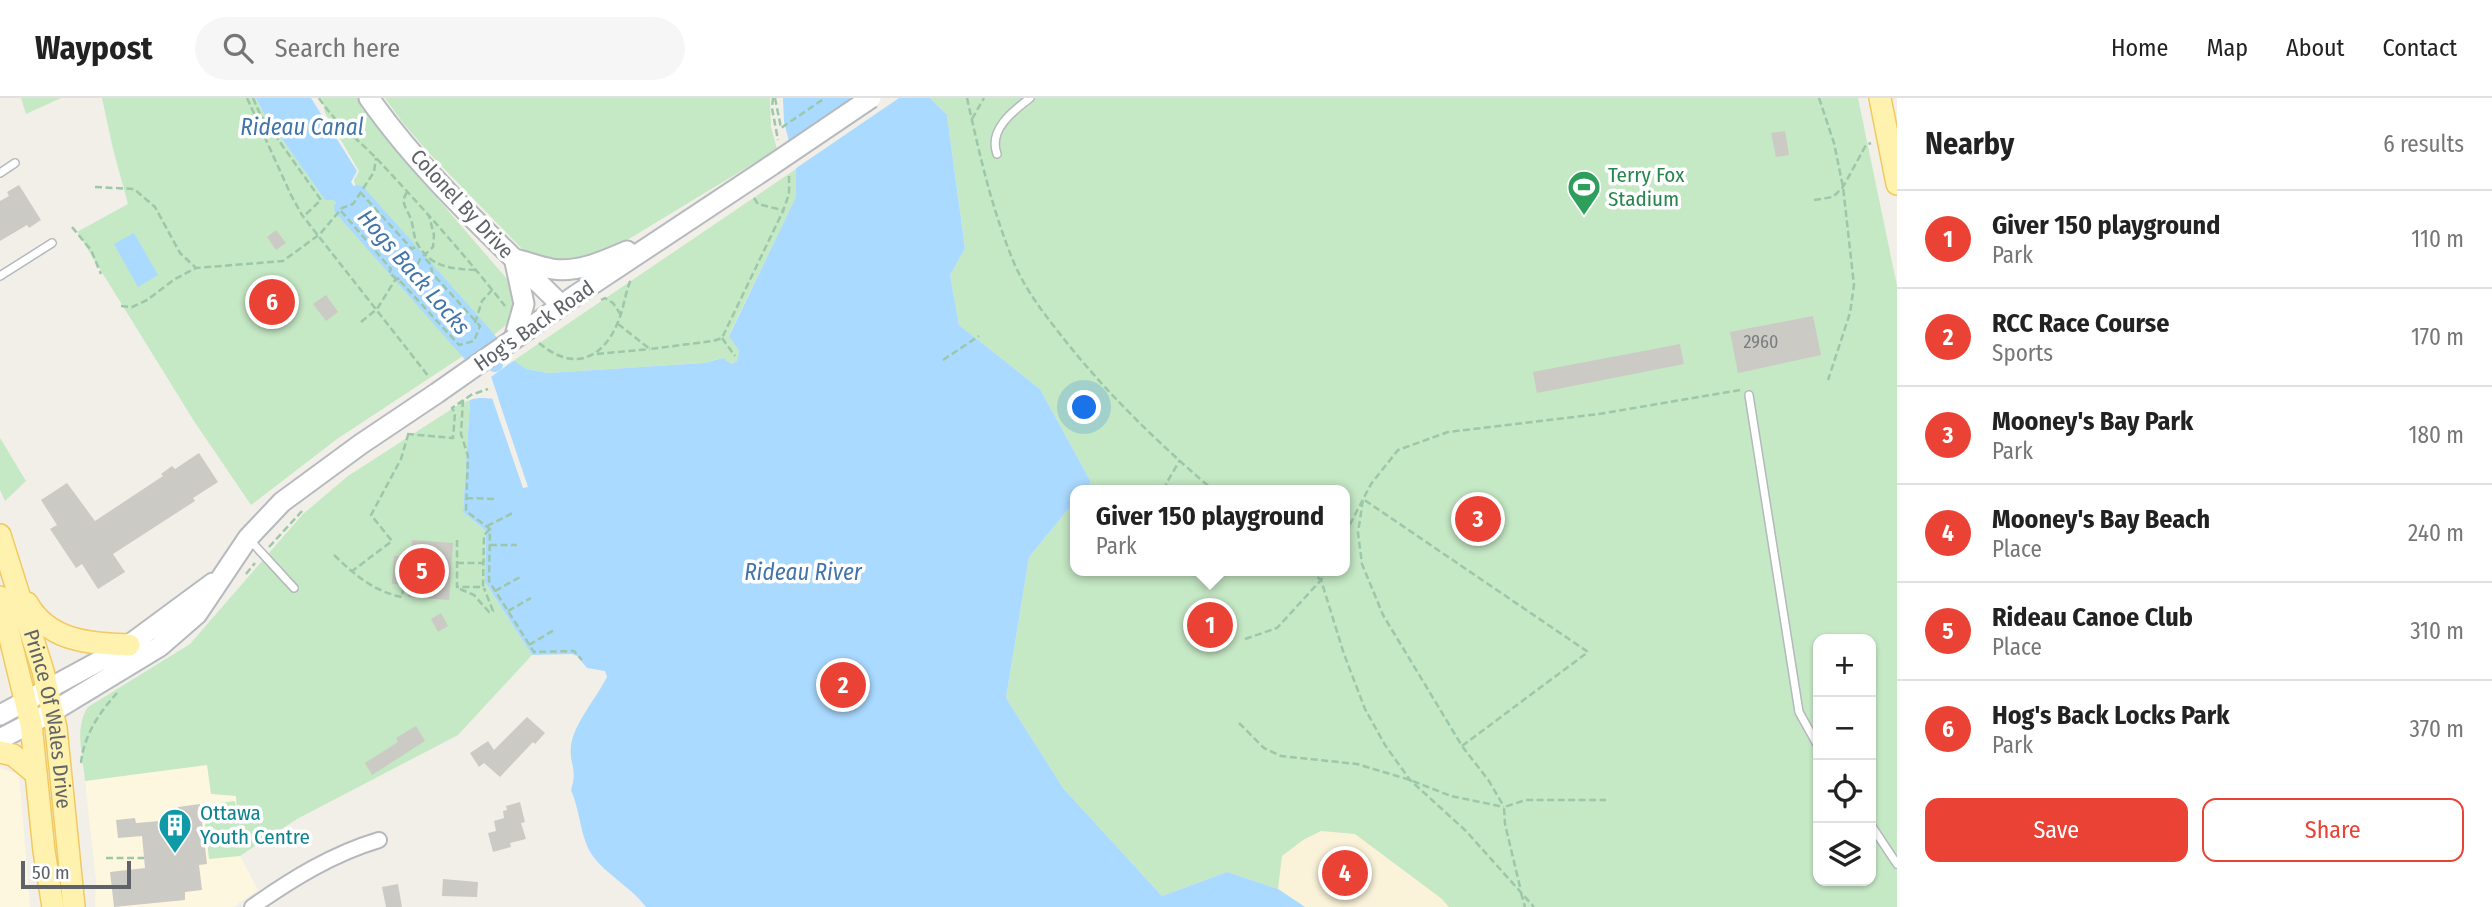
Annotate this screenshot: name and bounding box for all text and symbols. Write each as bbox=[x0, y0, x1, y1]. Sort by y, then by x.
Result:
search box bbox=[195, 17, 685, 80]
text: Waypost bbox=[35, 28, 153, 68]
icon: search bbox=[219, 29, 257, 67]
text: Search here bbox=[275, 33, 400, 64]
text: Home bbox=[2111, 34, 2168, 62]
text: Map bbox=[2206, 34, 2248, 62]
text: About bbox=[2286, 34, 2344, 62]
text: Contact bbox=[2382, 34, 2457, 62]
water label: Rideau Canal bbox=[240, 113, 364, 141]
text: Nearby bbox=[1925, 126, 2014, 162]
text: 6 results bbox=[2383, 130, 2464, 158]
street label: Colonel By Drive bbox=[405, 144, 519, 264]
place label: Terry Fox Stadium bbox=[1608, 162, 1685, 212]
sports icon: Terry Fox Stadium bbox=[1565, 168, 1603, 217]
water label: Hogs Back Locks bbox=[352, 204, 476, 341]
text: Giver 150 playground bbox=[1992, 210, 2220, 241]
text: 1 bbox=[1943, 225, 1953, 253]
text: 110 m bbox=[2411, 225, 2464, 253]
text: Park bbox=[1992, 241, 2033, 269]
street label: Hog's Back Road bbox=[469, 275, 599, 377]
pin: 6 bbox=[249, 276, 295, 328]
text: RCC Race Course bbox=[1992, 308, 2169, 339]
text: 2 bbox=[1943, 323, 1953, 351]
text: 170 m bbox=[2411, 323, 2464, 351]
house number: 2960 bbox=[1744, 331, 1778, 353]
text: Sports bbox=[1992, 339, 2053, 367]
your location bbox=[1067, 390, 1101, 424]
text: Mooney's Bay Park bbox=[1992, 406, 2193, 437]
text: 3 bbox=[1943, 421, 1953, 449]
text: 180 m bbox=[2408, 421, 2464, 449]
text: Park bbox=[1992, 437, 2033, 465]
popup bbox=[1070, 485, 1350, 576]
pin: 3 bbox=[1455, 493, 1501, 545]
text: Giver 150 playground bbox=[1096, 501, 1324, 532]
text: Mooney's Bay Beach bbox=[1992, 504, 2210, 535]
text: 4 bbox=[1942, 519, 1954, 547]
text: 240 m bbox=[2408, 519, 2464, 547]
text: Park bbox=[1096, 532, 1137, 560]
text: Place bbox=[1992, 535, 2042, 563]
pin: 5 bbox=[399, 545, 445, 597]
water label: Rideau River bbox=[744, 558, 863, 586]
pin: 1 bbox=[1187, 599, 1233, 651]
text: Rideau Canoe Club bbox=[1992, 602, 2193, 633]
text: 5 bbox=[1942, 617, 1954, 645]
text: 310 m bbox=[2410, 617, 2464, 645]
street label: Prince Of Wales Drive bbox=[18, 626, 77, 810]
text: Place bbox=[1992, 633, 2042, 661]
map controls bbox=[1813, 634, 1876, 886]
button: + bbox=[1813, 634, 1876, 697]
pin: 2 bbox=[820, 659, 866, 711]
button: − bbox=[1813, 697, 1876, 760]
text: Hog's Back Locks Park bbox=[1992, 700, 2230, 731]
text: 6 bbox=[1942, 715, 1954, 743]
text: 370 m bbox=[2410, 715, 2464, 743]
text: Park bbox=[1992, 731, 2033, 759]
button: locate bbox=[1813, 760, 1876, 823]
button: Save bbox=[1925, 798, 2188, 862]
button: Share bbox=[2202, 798, 2464, 862]
place label: Ottawa Youth Centre bbox=[200, 800, 310, 850]
building icon: Ottawa Youth Centre bbox=[156, 806, 194, 855]
button: layers bbox=[1813, 823, 1876, 886]
pin: 4 bbox=[1322, 847, 1368, 899]
scale bar bbox=[21, 858, 131, 890]
text: 50 m bbox=[32, 861, 70, 884]

